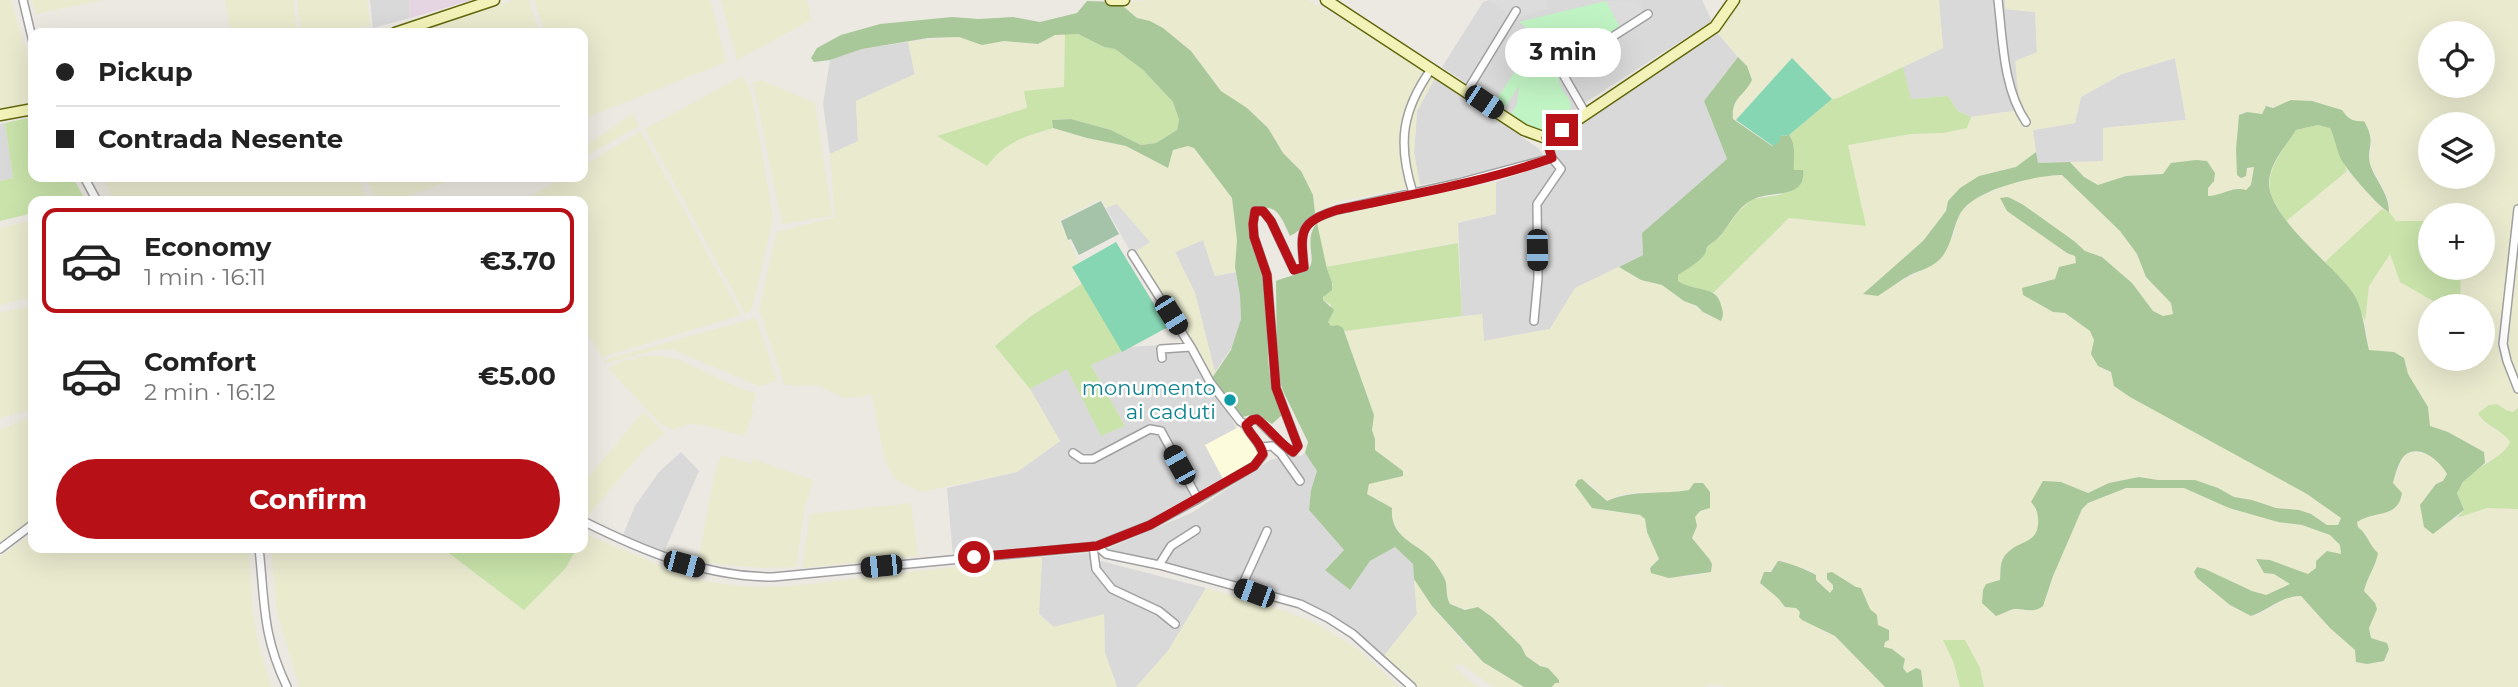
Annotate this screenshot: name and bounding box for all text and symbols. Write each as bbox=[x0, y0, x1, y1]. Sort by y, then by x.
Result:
map controls bbox=[2418, 21, 2495, 371]
button: locate bbox=[2418, 21, 2495, 98]
callout: 3 min bbox=[1504, 29, 1620, 78]
text: 3 min bbox=[1529, 38, 1597, 66]
text: Pickup bbox=[98, 56, 193, 88]
car bbox=[1461, 82, 1508, 122]
button: layers bbox=[2418, 112, 2495, 189]
route end bbox=[1546, 114, 1578, 146]
text: Contrada Nesente bbox=[98, 123, 343, 155]
button: + bbox=[2418, 203, 2495, 280]
icon: car bbox=[60, 229, 123, 292]
car bbox=[1527, 229, 1548, 271]
text: Economy bbox=[144, 231, 271, 263]
text: €3.70 bbox=[480, 245, 556, 277]
text: 1 min · 16:11 bbox=[144, 263, 266, 291]
car bbox=[1151, 292, 1192, 338]
button: − bbox=[2418, 294, 2495, 371]
icon: car bbox=[60, 344, 123, 407]
text: Comfort bbox=[144, 346, 256, 378]
text: €5.00 bbox=[478, 360, 556, 392]
place label: monumento ai caduti bbox=[1082, 375, 1216, 424]
text: 2 min · 16:12 bbox=[144, 378, 276, 406]
marker: monumento ai caduti bbox=[1222, 392, 1238, 408]
car bbox=[1160, 442, 1199, 488]
button: Confirm bbox=[56, 459, 560, 539]
route start bbox=[958, 541, 990, 573]
car bbox=[661, 548, 708, 580]
car bbox=[860, 553, 903, 579]
car bbox=[1231, 576, 1278, 610]

